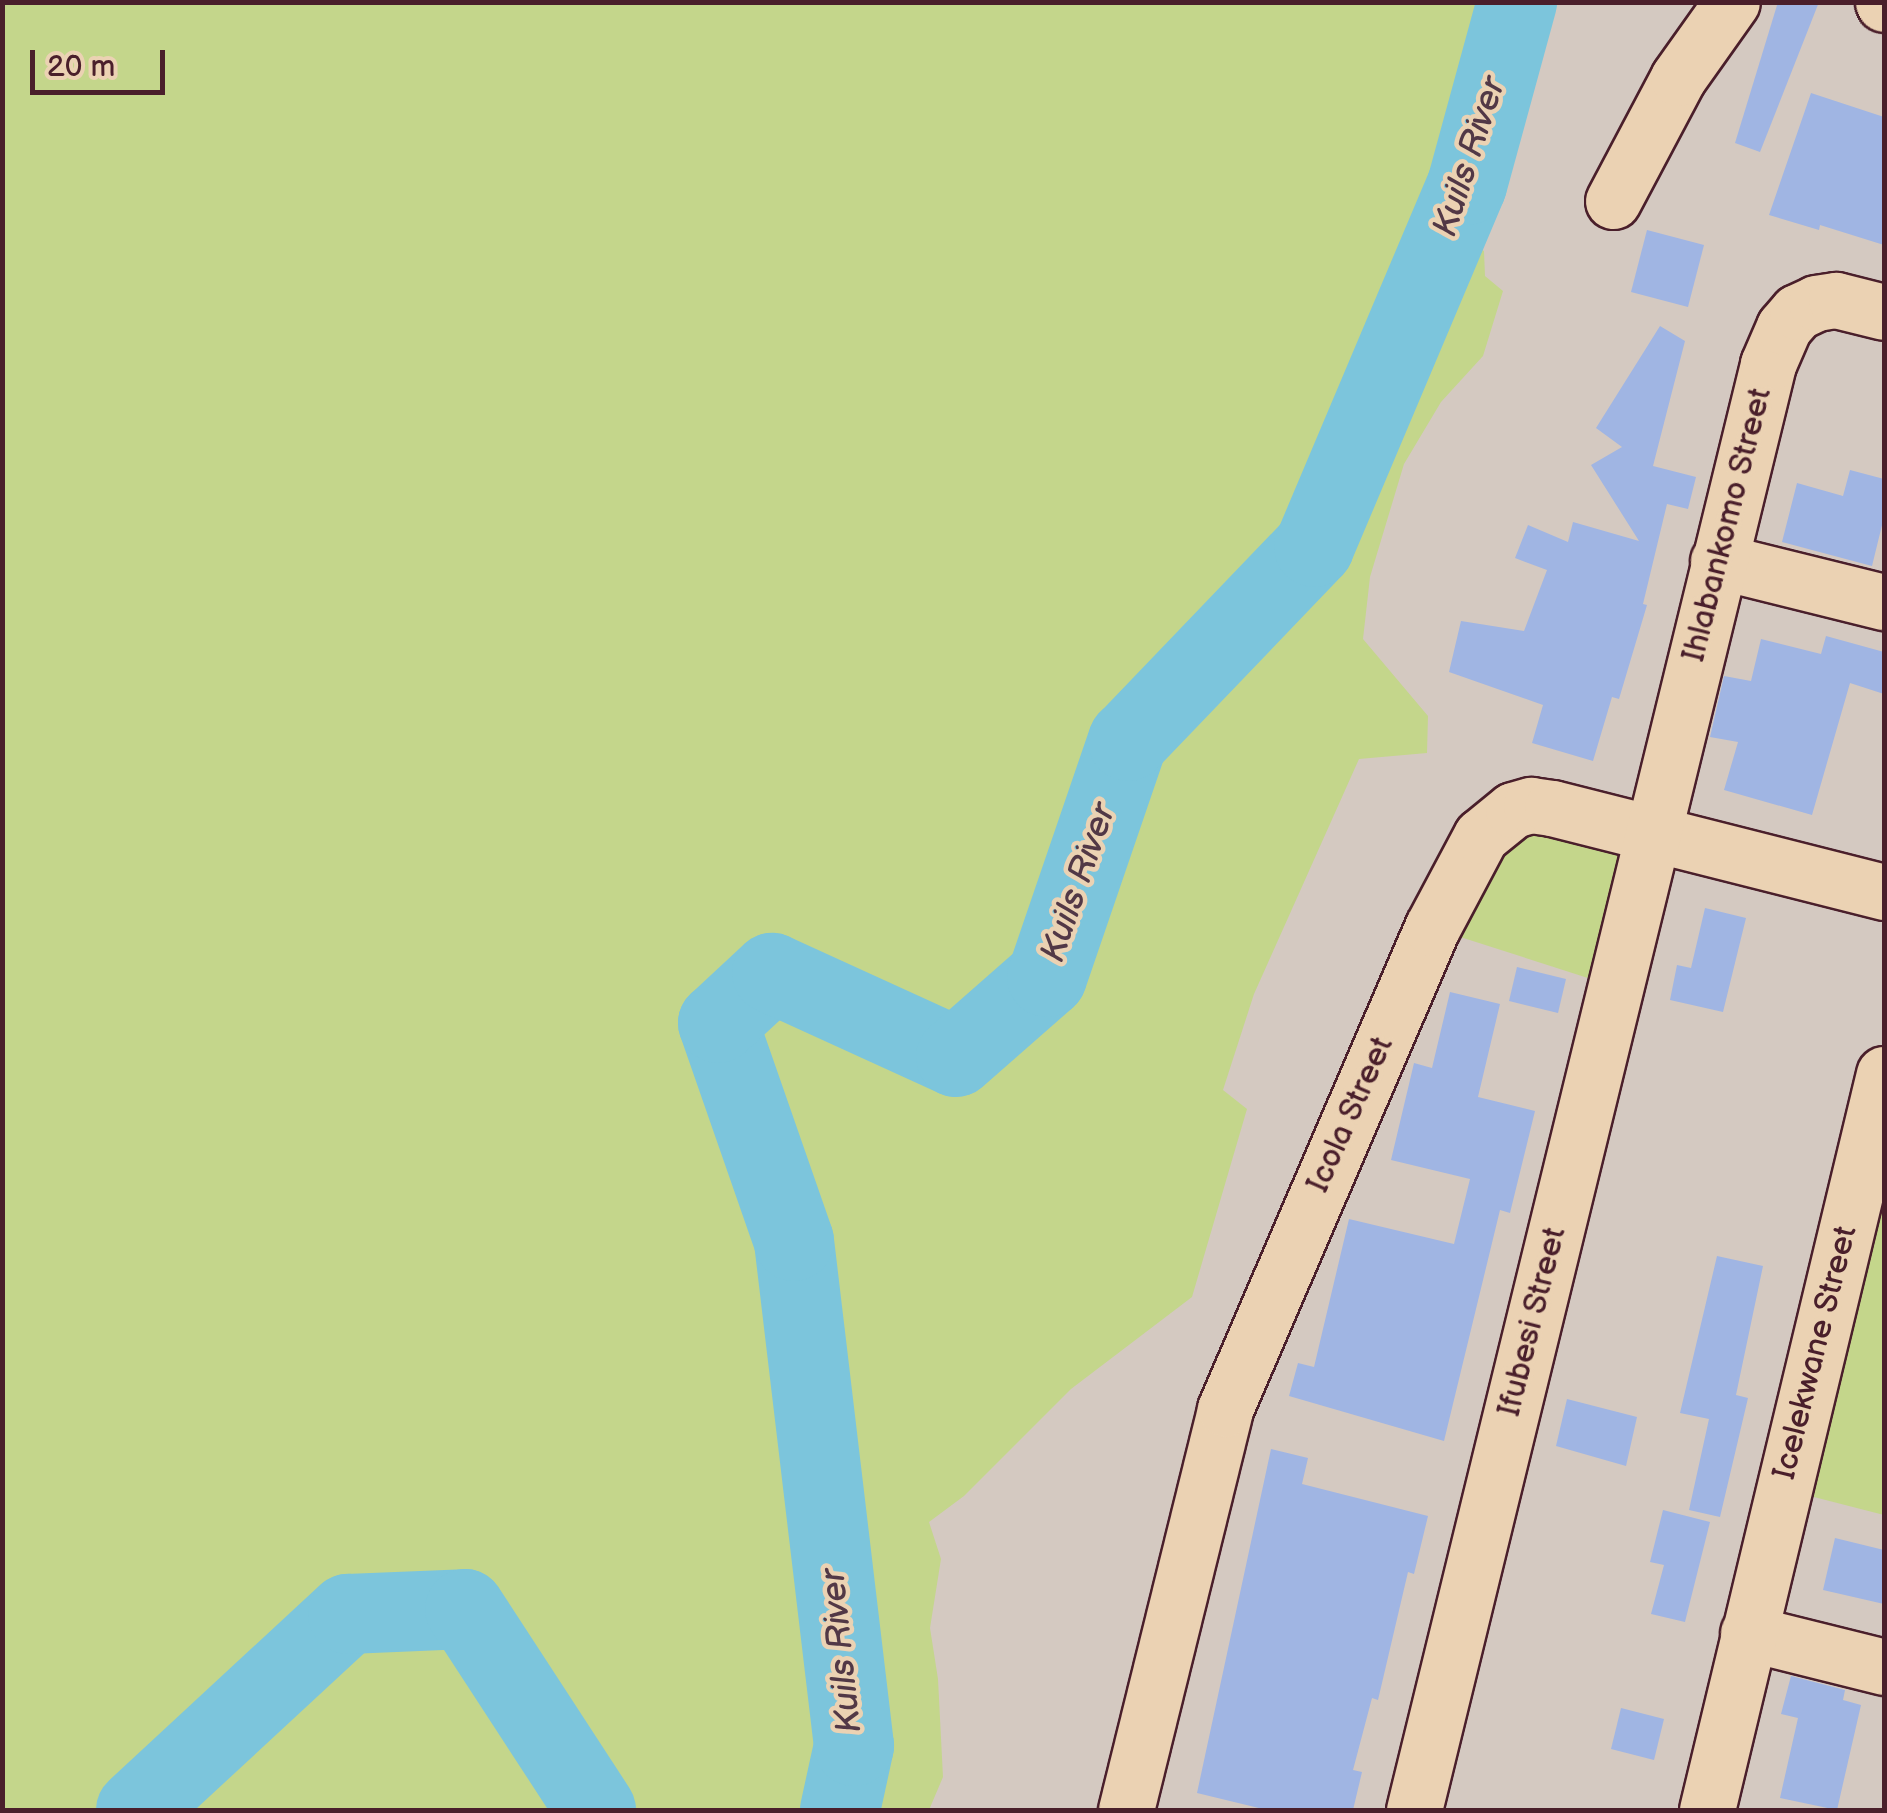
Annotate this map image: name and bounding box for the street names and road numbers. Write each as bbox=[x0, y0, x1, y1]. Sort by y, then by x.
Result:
street label: Ihlabankomo Street bbox=[1675, 384, 1781, 666]
street label: Icola Street bbox=[1300, 1031, 1402, 1199]
street label: Icelekwane Street bbox=[1766, 1222, 1866, 1484]
street label: Ifubesi Street bbox=[1491, 1223, 1575, 1421]

